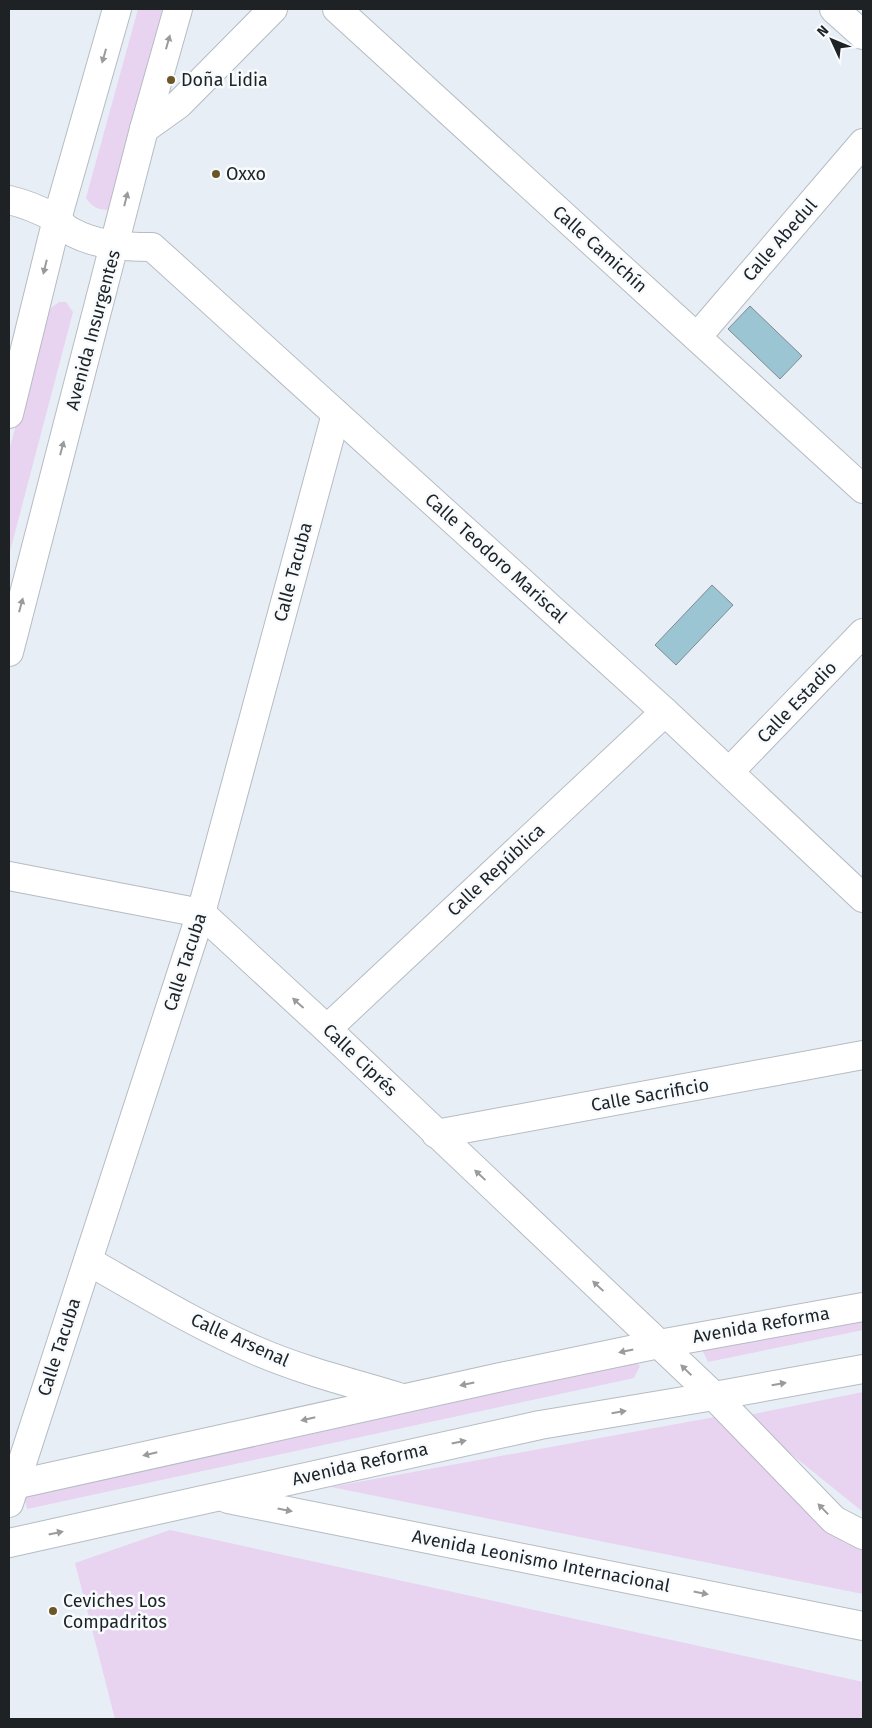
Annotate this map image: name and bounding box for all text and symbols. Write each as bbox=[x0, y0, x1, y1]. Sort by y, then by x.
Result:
north arrow bbox=[807, 15, 857, 65]
text: N bbox=[814, 22, 832, 41]
one-way arrow bbox=[165, 34, 173, 49]
one-way arrow bbox=[99, 48, 107, 63]
place label: Doña Lidia bbox=[181, 69, 268, 91]
marker: Doña Lidia bbox=[165, 74, 177, 86]
place label: Oxxo bbox=[226, 163, 266, 185]
marker: Oxxo bbox=[210, 168, 222, 180]
one-way arrow bbox=[123, 191, 131, 206]
street label: Calle Abedul bbox=[738, 194, 822, 286]
street label: Calle Camichín bbox=[548, 201, 652, 297]
street label: Avenida Insurgentes bbox=[61, 247, 125, 413]
one-way arrow bbox=[41, 259, 49, 274]
one-way arrow bbox=[58, 440, 66, 455]
street label: Calle Teodoro Mariscal bbox=[420, 488, 572, 628]
street label: Calle Tacuba bbox=[269, 520, 317, 624]
one-way arrow bbox=[17, 597, 25, 612]
street label: Calle Estadio bbox=[753, 657, 841, 747]
street label: Calle República bbox=[443, 819, 549, 921]
street label: Calle Tacuba bbox=[159, 910, 211, 1014]
one-way arrow bbox=[293, 997, 305, 1009]
street label: Calle Ciprés bbox=[318, 1019, 402, 1101]
street label: Calle Sacrificio bbox=[589, 1074, 711, 1116]
one-way arrow bbox=[474, 1169, 486, 1181]
one-way arrow bbox=[592, 1280, 604, 1292]
street label: Calle Tacuba bbox=[33, 1295, 85, 1399]
street label: Avenida Reforma bbox=[691, 1302, 831, 1348]
street label: Calle Arsenal bbox=[187, 1309, 293, 1371]
one-way arrow bbox=[618, 1347, 634, 1355]
one-way arrow bbox=[681, 1364, 693, 1376]
one-way arrow bbox=[459, 1380, 475, 1388]
one-way arrow bbox=[771, 1380, 787, 1388]
one-way arrow bbox=[611, 1407, 627, 1415]
one-way arrow bbox=[301, 1415, 316, 1423]
street label: Avenida Reforma bbox=[290, 1438, 430, 1490]
one-way arrow bbox=[452, 1438, 467, 1446]
one-way arrow bbox=[142, 1450, 157, 1458]
one-way arrow bbox=[817, 1503, 829, 1515]
one-way arrow bbox=[277, 1506, 292, 1514]
street label: Avenida Leonismo Internacional bbox=[410, 1525, 672, 1597]
one-way arrow bbox=[49, 1529, 64, 1537]
one-way arrow bbox=[694, 1589, 709, 1597]
place label: Ceviches Los Compadritos bbox=[63, 1590, 167, 1633]
marker: Ceviches Los Compadritos bbox=[47, 1605, 59, 1617]

